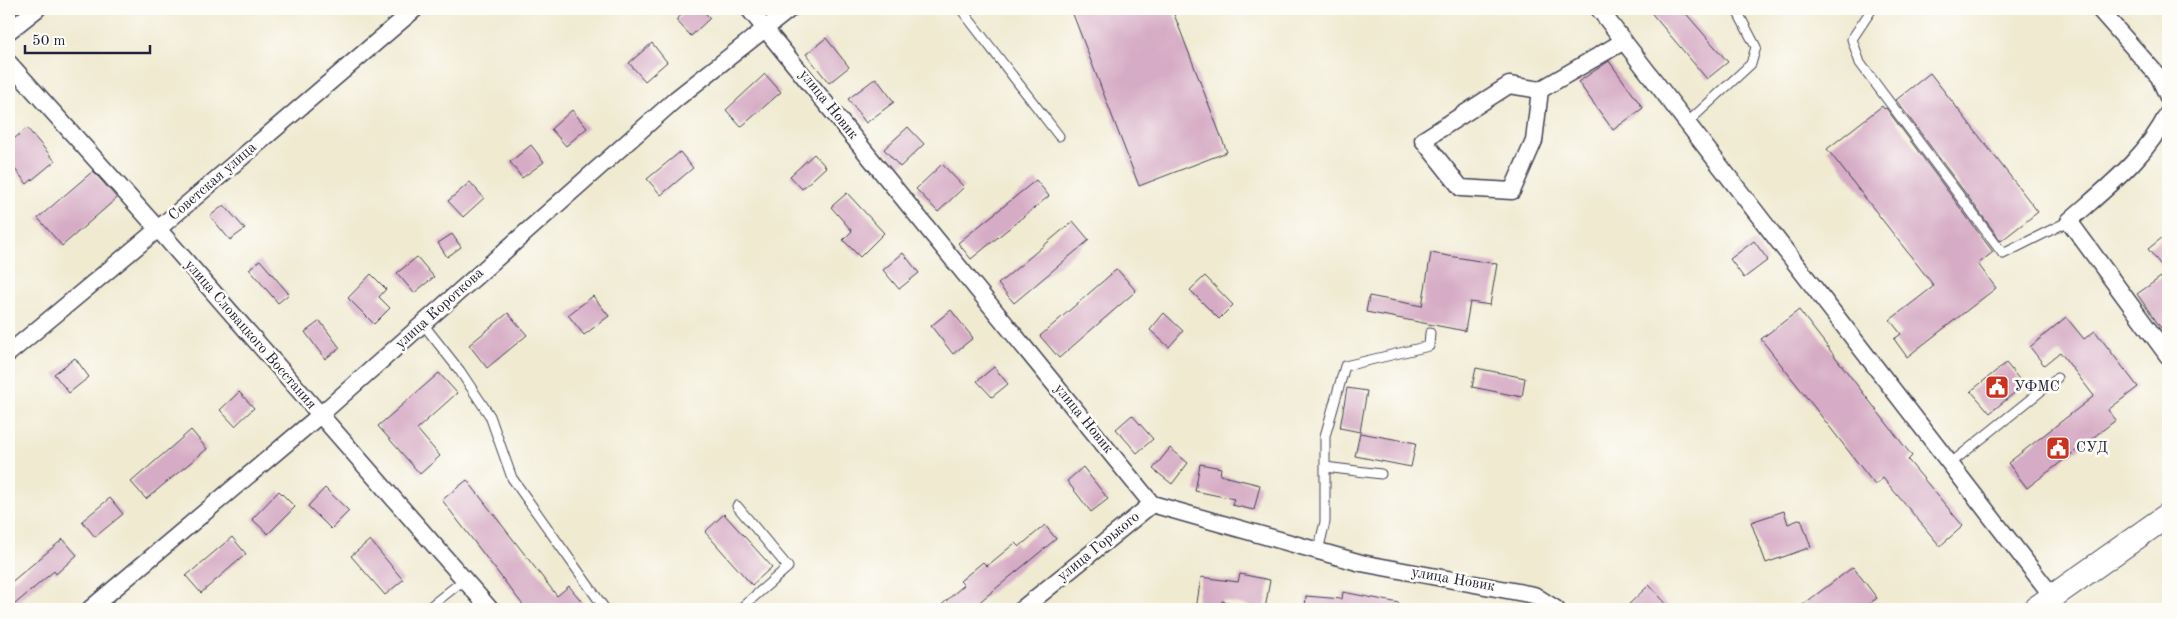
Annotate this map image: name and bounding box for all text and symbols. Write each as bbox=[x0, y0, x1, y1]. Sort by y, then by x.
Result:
scale bar bbox=[25, 22, 150, 54]
text: 50 m bbox=[32, 34, 66, 49]
street label: улица Новик bbox=[796, 67, 861, 143]
street label: Советская улица bbox=[166, 140, 260, 224]
street label: улица Словацкого Восстания bbox=[181, 258, 319, 413]
street label: улица Короткова bbox=[393, 265, 487, 352]
public building icon: УФМС bbox=[1984, 374, 2010, 400]
place label: УФМС bbox=[2014, 380, 2060, 395]
street label: улица Новик bbox=[1051, 381, 1116, 457]
public building icon: СУД bbox=[2045, 435, 2071, 461]
place label: СУД bbox=[2076, 441, 2108, 456]
street label: улица Горького bbox=[1055, 509, 1143, 585]
street label: улица Новик bbox=[1410, 565, 1496, 595]

